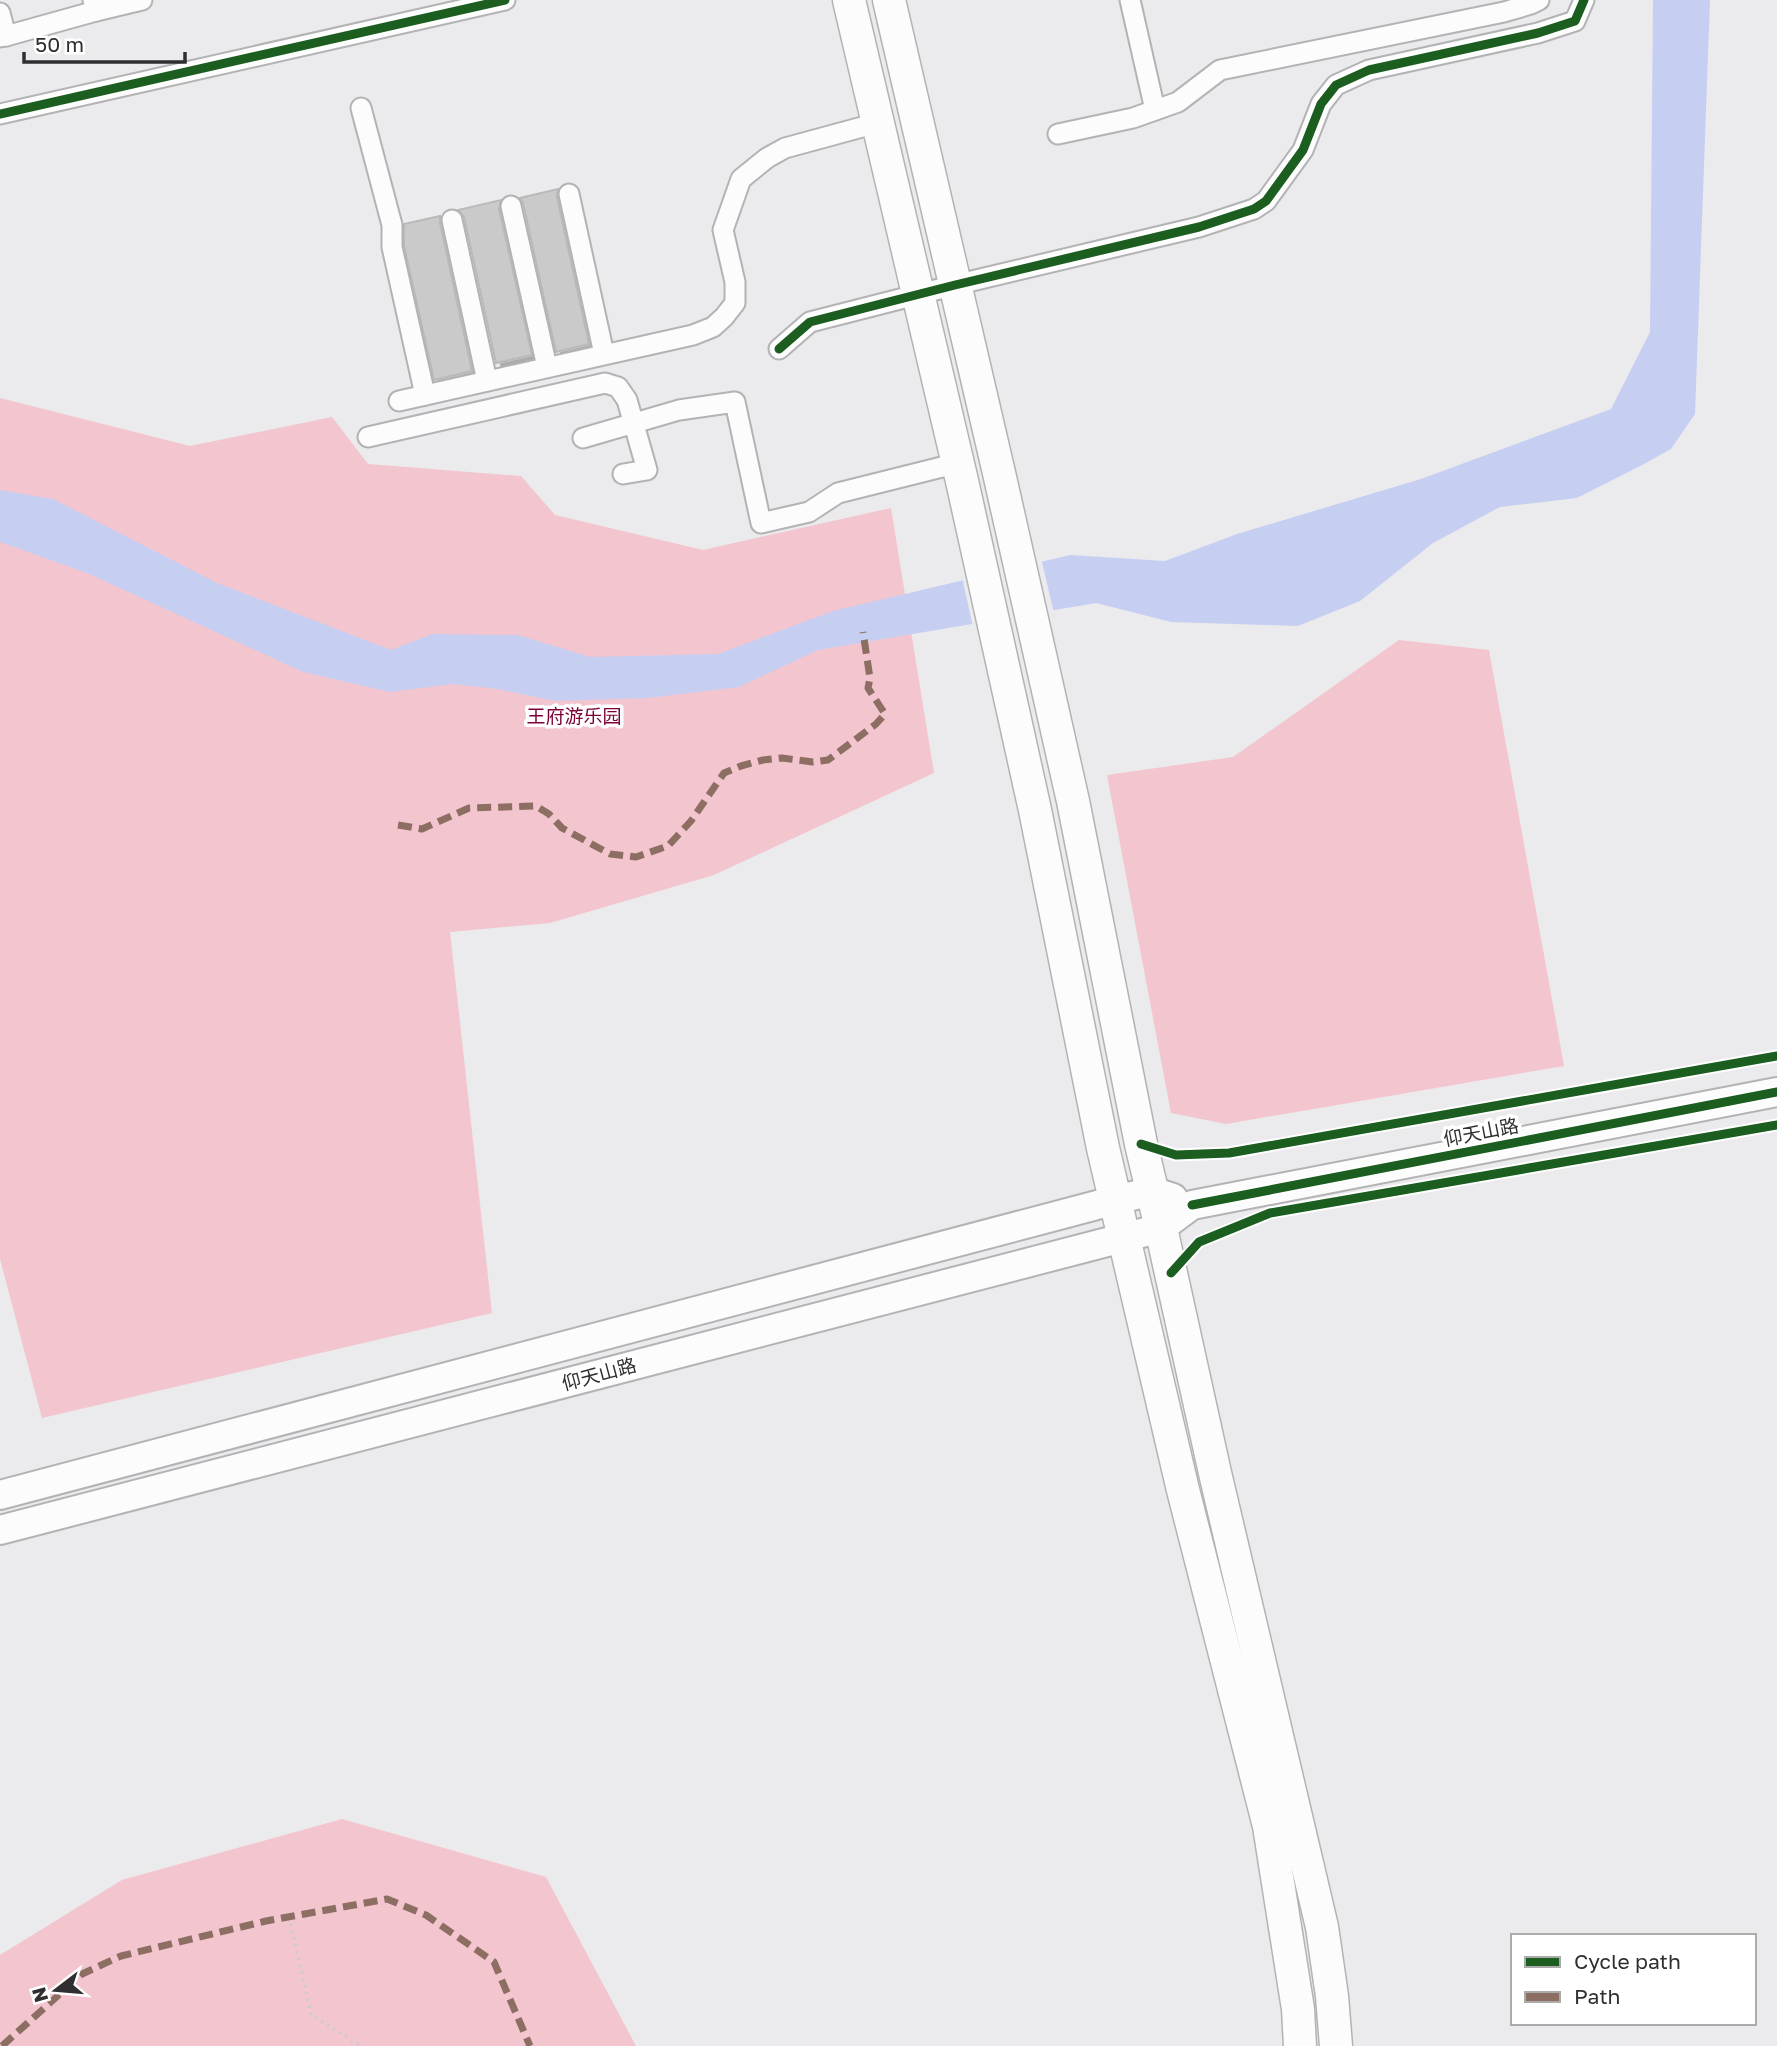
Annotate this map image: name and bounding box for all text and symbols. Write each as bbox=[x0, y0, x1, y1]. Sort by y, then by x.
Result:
scale bar bbox=[24, 21, 186, 65]
text: 50 m bbox=[35, 31, 84, 57]
park label: 王府游乐园 bbox=[526, 704, 622, 727]
street label: 仰天山路 bbox=[1441, 1113, 1520, 1150]
street label: 仰天山路 bbox=[559, 1353, 639, 1394]
legend bbox=[1511, 1934, 1756, 2025]
text: Cycle path bbox=[1574, 1948, 1681, 1974]
north arrow bbox=[21, 1955, 91, 2025]
text: Path bbox=[1574, 1983, 1621, 2009]
text: N bbox=[26, 1985, 52, 2005]

